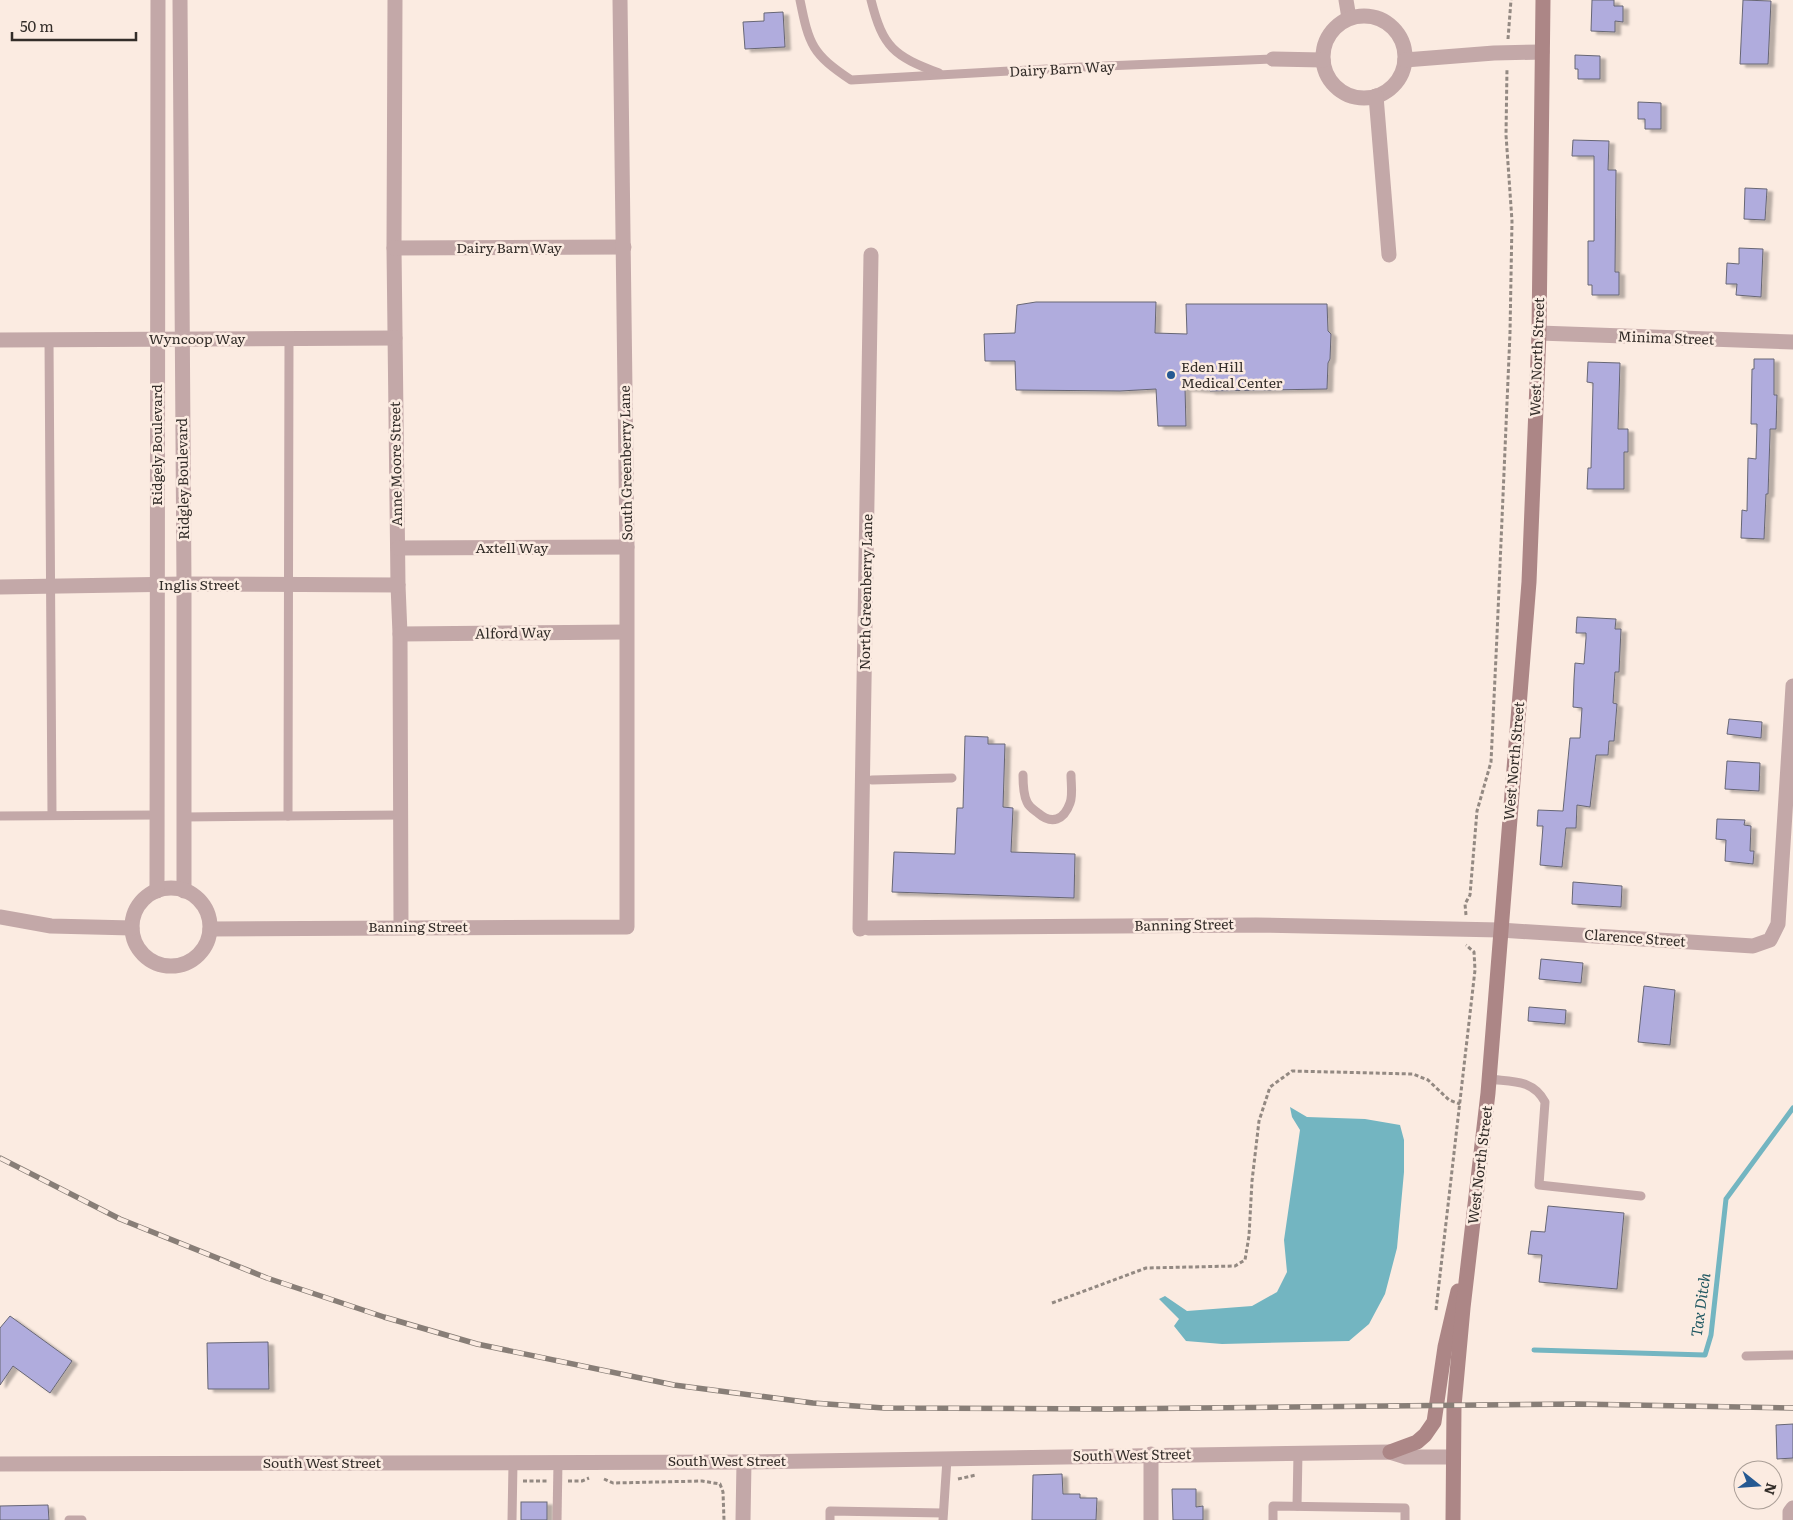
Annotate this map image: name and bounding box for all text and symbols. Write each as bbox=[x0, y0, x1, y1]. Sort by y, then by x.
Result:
scale bar bbox=[12, 10, 136, 42]
text: 50 m bbox=[20, 14, 54, 37]
street label: Dairy Barn Way bbox=[1009, 55, 1116, 81]
street label: Dairy Barn Way bbox=[456, 237, 563, 257]
street label: West North Street bbox=[1524, 297, 1548, 417]
street label: Minima Street bbox=[1617, 325, 1715, 349]
street label: Wyncoop Way bbox=[149, 328, 246, 348]
place label: Eden Hill Medical Center bbox=[1181, 356, 1283, 392]
marker: Eden Hill Medical Center bbox=[1165, 369, 1177, 381]
street label: Ridgely Boulevard bbox=[146, 384, 166, 506]
street label: South Greenberry Lane bbox=[614, 385, 636, 541]
street label: Anne Moore Street bbox=[384, 401, 406, 527]
street label: Ridgley Boulevard bbox=[171, 417, 193, 540]
street label: North Greenberry Lane bbox=[854, 514, 876, 670]
street label: Axtell Way bbox=[476, 537, 549, 557]
street label: Inglis Street bbox=[158, 574, 240, 594]
street label: Alford Way bbox=[475, 621, 552, 643]
street label: West North Street bbox=[1498, 700, 1528, 821]
street label: Banning Street bbox=[1134, 913, 1234, 935]
street label: Banning Street bbox=[368, 916, 468, 936]
street label: Clarence Street bbox=[1584, 923, 1687, 951]
street label: West North Street bbox=[1462, 1104, 1496, 1225]
water label: Tax Ditch bbox=[1684, 1271, 1715, 1338]
street label: South West Street bbox=[1073, 1443, 1192, 1465]
street label: South West Street bbox=[668, 1450, 787, 1470]
street label: South West Street bbox=[263, 1452, 382, 1472]
north arrow bbox=[1733, 1460, 1783, 1510]
text: N bbox=[1760, 1481, 1783, 1498]

